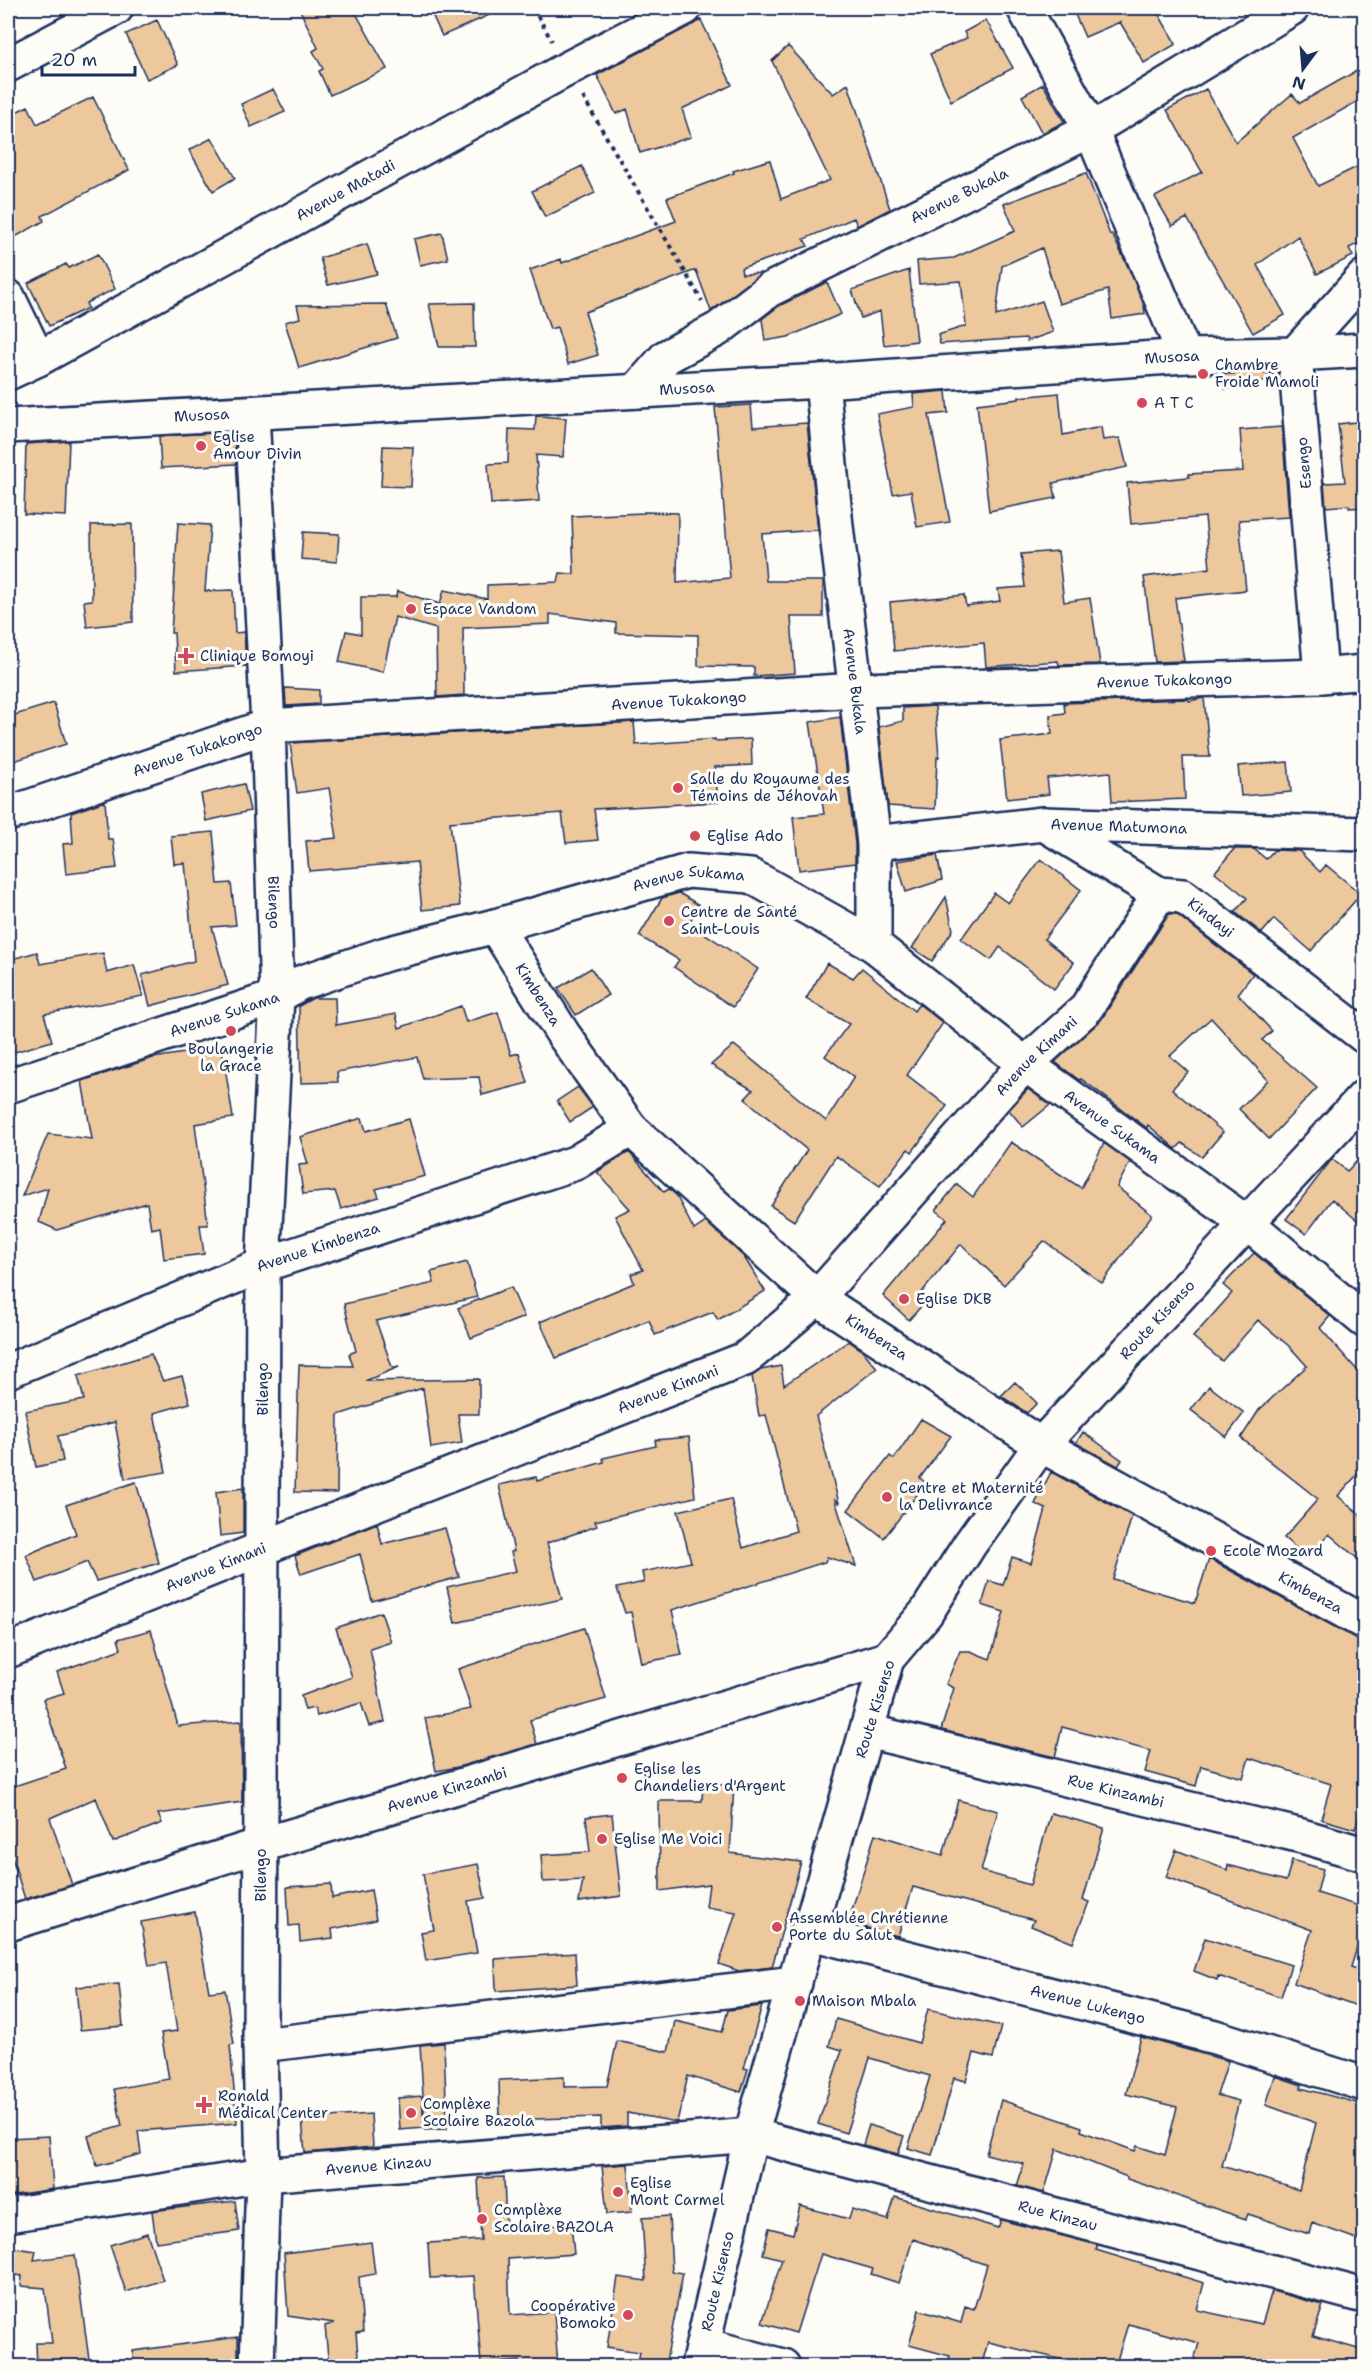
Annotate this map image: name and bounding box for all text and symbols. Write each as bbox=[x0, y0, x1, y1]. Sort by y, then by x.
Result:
scale bar bbox=[42, 39, 135, 77]
north arrow bbox=[1273, 39, 1333, 99]
text: 20 m bbox=[51, 48, 97, 72]
text: N bbox=[1290, 71, 1308, 95]
street label: Avenue Matadi bbox=[292, 155, 399, 226]
street label: Avenue Bukala bbox=[907, 163, 1012, 228]
street label: Musosa bbox=[1144, 346, 1200, 369]
place label: Chambre Froide Mamoli bbox=[1215, 355, 1319, 392]
marker: Chambre Froide Mamoli bbox=[1196, 367, 1210, 381]
street label: Musosa bbox=[659, 377, 716, 400]
place label: A T C bbox=[1154, 393, 1194, 413]
marker: A T C bbox=[1135, 396, 1149, 410]
street label: Musosa bbox=[173, 404, 231, 427]
place label: Eglise Amour Divin bbox=[213, 427, 302, 464]
street label: Esengo bbox=[1292, 436, 1316, 490]
marker: Eglise Amour Divin bbox=[194, 439, 208, 453]
place label: Espace Vandom bbox=[423, 599, 537, 619]
marker: Espace Vandom bbox=[404, 602, 418, 616]
street label: Avenue Bukala bbox=[838, 627, 871, 736]
place label: Clinique Bomoyi bbox=[200, 646, 314, 666]
marker: Clinique Bomoyi bbox=[177, 647, 195, 665]
street label: Avenue Tukakongo bbox=[1096, 669, 1233, 693]
street label: Avenue Tukakongo bbox=[610, 687, 747, 715]
street label: Avenue Tukakongo bbox=[130, 719, 265, 781]
place label: Salle du Royaume des Témoins de Jéhovah bbox=[690, 769, 850, 806]
marker: Salle du Royaume des Témoins de Jéhovah bbox=[671, 781, 685, 795]
street label: Avenue Matumona bbox=[1050, 814, 1188, 839]
place label: Eglise Ado bbox=[707, 826, 783, 846]
marker: Eglise Ado bbox=[688, 829, 702, 843]
street label: Avenue Sukama bbox=[630, 861, 746, 896]
street label: Bilengo bbox=[263, 876, 285, 929]
street label: Kindayi bbox=[1183, 893, 1238, 942]
place label: Centre de Santé Saint-Louis bbox=[681, 902, 798, 939]
marker: Centre de Santé Saint-Louis bbox=[662, 914, 676, 928]
street label: Kimbenza bbox=[511, 959, 566, 1030]
street label: Avenue Sukama bbox=[167, 987, 283, 1042]
street label: Avenue Kimani bbox=[991, 1011, 1082, 1100]
marker: Boulangerie la Grace bbox=[224, 1024, 238, 1038]
place label: Boulangerie la Grace bbox=[188, 1039, 274, 1076]
street label: Avenue Sukama bbox=[1060, 1085, 1165, 1168]
street label: Avenue Kimbenza bbox=[253, 1217, 383, 1277]
street label: Route Kisenso bbox=[1115, 1276, 1199, 1364]
place label: Eglise DKB bbox=[916, 1289, 992, 1309]
marker: Eglise DKB bbox=[897, 1292, 911, 1306]
street label: Kimbenza bbox=[842, 1309, 912, 1365]
street label: Avenue Kimani bbox=[614, 1360, 721, 1418]
street label: Bilengo bbox=[253, 1362, 273, 1416]
place label: Centre et Maternité la Delivrance bbox=[899, 1478, 1044, 1515]
marker: Centre et Maternité la Delivrance bbox=[880, 1490, 894, 1504]
street label: Avenue Kimani bbox=[162, 1538, 269, 1596]
place label: Ecole Mozard bbox=[1223, 1541, 1323, 1561]
marker: Ecole Mozard bbox=[1204, 1544, 1218, 1558]
street label: Kimbenza bbox=[1275, 1567, 1347, 1619]
street label: Route Kisenso bbox=[851, 1657, 899, 1761]
place label: Eglise les Chandeliers d'Argent bbox=[634, 1759, 786, 1796]
street label: Avenue Kinzambi bbox=[384, 1762, 509, 1817]
street label: Rue Kinzambi bbox=[1066, 1770, 1166, 1812]
marker: Eglise les Chandeliers d'Argent bbox=[615, 1771, 629, 1785]
place label: Eglise Me Voici bbox=[614, 1829, 722, 1849]
marker: Eglise Me Voici bbox=[595, 1832, 609, 1846]
street label: Bilengo bbox=[251, 1848, 271, 1902]
place label: Assemblée Chrétienne Porte du Salut bbox=[789, 1908, 949, 1945]
marker: Assemblée Chrétienne Porte du Salut bbox=[770, 1920, 784, 1934]
street label: Avenue Lukengo bbox=[1028, 1980, 1147, 2029]
place label: Maison Mbala bbox=[812, 1991, 917, 2011]
marker: Maison Mbala bbox=[793, 1994, 807, 2008]
place label: Ronald Médical Center bbox=[218, 2086, 328, 2123]
place label: Complèxe Scolaire Bazola bbox=[423, 2094, 535, 2131]
marker: Ronald Médical Center bbox=[195, 2096, 213, 2114]
marker: Complèxe Scolaire Bazola bbox=[404, 2106, 418, 2120]
street label: Avenue Kinzau bbox=[324, 2151, 433, 2180]
place label: Eglise Mont Carmel bbox=[630, 2173, 725, 2210]
marker: Eglise Mont Carmel bbox=[611, 2185, 625, 2199]
street label: Rue Kinzau bbox=[1016, 2196, 1100, 2236]
place label: Complèxe Scolaire BAZOLA bbox=[494, 2200, 614, 2237]
marker: Complèxe Scolaire BAZOLA bbox=[475, 2212, 489, 2226]
street label: Route Kisenso bbox=[696, 2229, 739, 2333]
place label: Coopérative Bomoko bbox=[530, 2296, 616, 2333]
marker: Coopérative Bomoko bbox=[621, 2308, 635, 2322]

